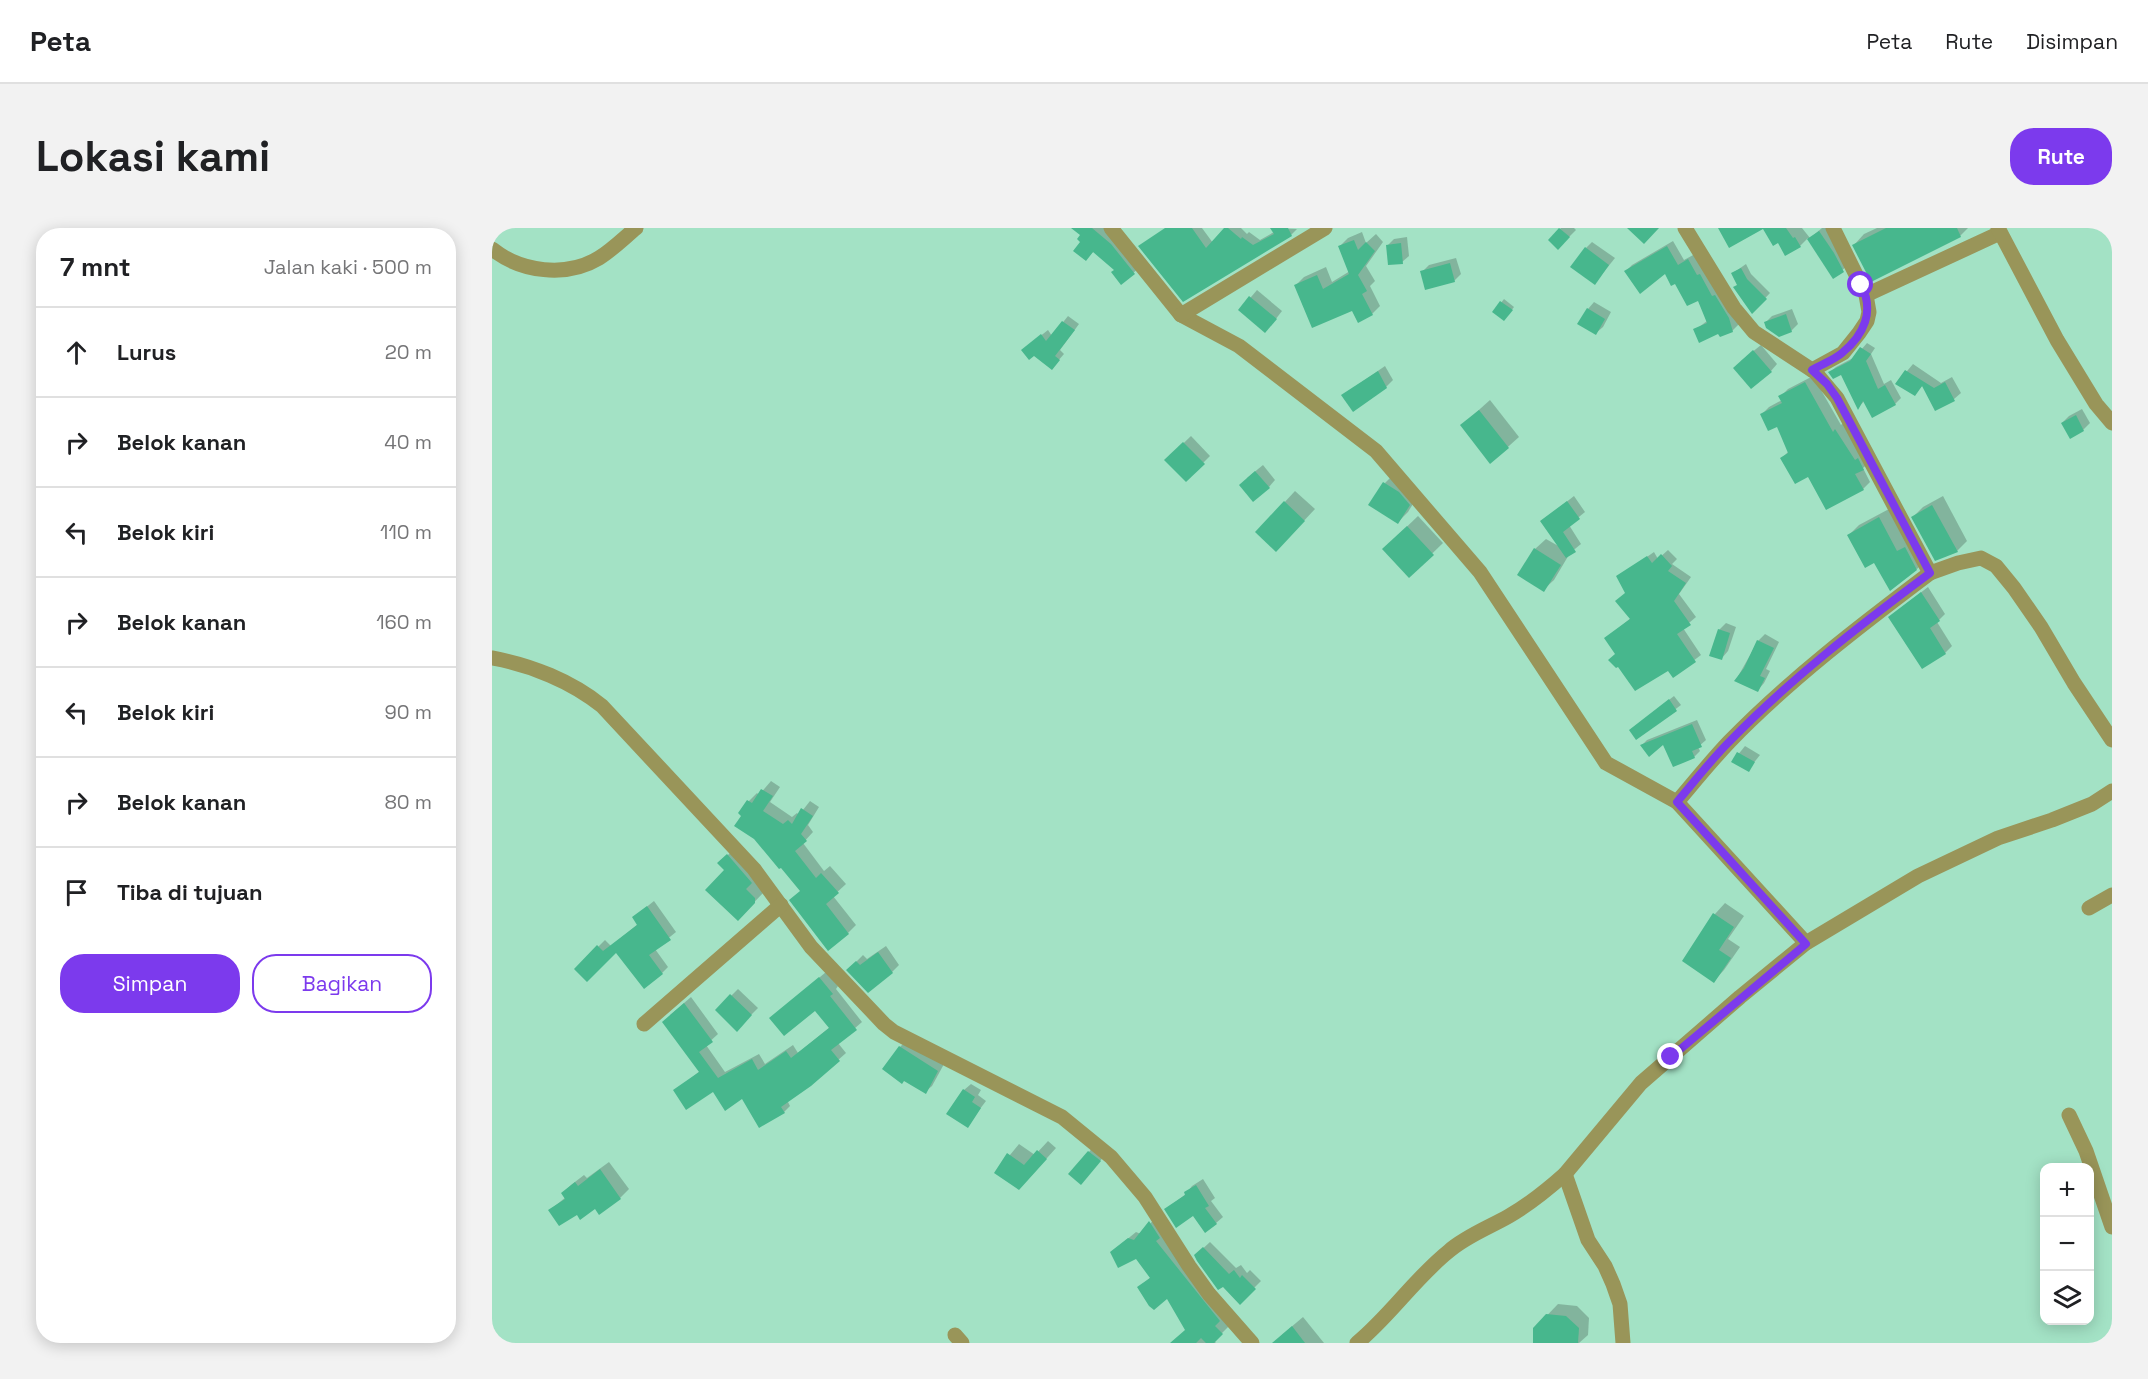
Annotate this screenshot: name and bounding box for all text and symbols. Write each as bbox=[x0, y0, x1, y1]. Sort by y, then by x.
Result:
text: Peta bbox=[30, 23, 91, 59]
text: Peta bbox=[1866, 28, 1912, 55]
text: Rute bbox=[1945, 28, 1993, 55]
text: Disimpan bbox=[2026, 28, 2118, 55]
button: Rute bbox=[2010, 128, 2112, 185]
text: Lokasi kami bbox=[36, 130, 270, 183]
text: 7 mnt bbox=[60, 250, 131, 284]
text: Jalan kaki · 500 m bbox=[264, 254, 432, 280]
route start bbox=[1847, 271, 1873, 297]
icon: ahead bbox=[60, 336, 93, 369]
text: Lurus bbox=[117, 338, 176, 366]
text: 20 m bbox=[385, 339, 432, 365]
icon: right bbox=[60, 426, 93, 459]
text: Belok kanan bbox=[117, 428, 246, 456]
text: 40 m bbox=[384, 429, 432, 455]
icon: left bbox=[60, 516, 93, 549]
text: Belok kiri bbox=[117, 518, 214, 546]
text: 110 m bbox=[380, 519, 432, 545]
icon: right bbox=[60, 606, 93, 639]
text: Belok kanan bbox=[117, 608, 246, 636]
text: 160 m bbox=[376, 609, 432, 635]
icon: left bbox=[60, 696, 93, 729]
text: Belok kiri bbox=[117, 698, 214, 726]
text: 90 m bbox=[385, 699, 432, 725]
icon: right bbox=[60, 786, 93, 819]
text: Belok kanan bbox=[117, 788, 246, 816]
text: 80 m bbox=[384, 789, 432, 815]
icon: arrive bbox=[60, 876, 93, 909]
text: Tiba di tujuan bbox=[117, 878, 263, 906]
button: Simpan bbox=[60, 954, 240, 1013]
button: Bagikan bbox=[252, 954, 432, 1013]
route end bbox=[1657, 1043, 1683, 1069]
map controls bbox=[2040, 1163, 2094, 1325]
button: + bbox=[2040, 1163, 2094, 1217]
button: − bbox=[2040, 1217, 2094, 1271]
button: layers bbox=[2040, 1271, 2094, 1325]

